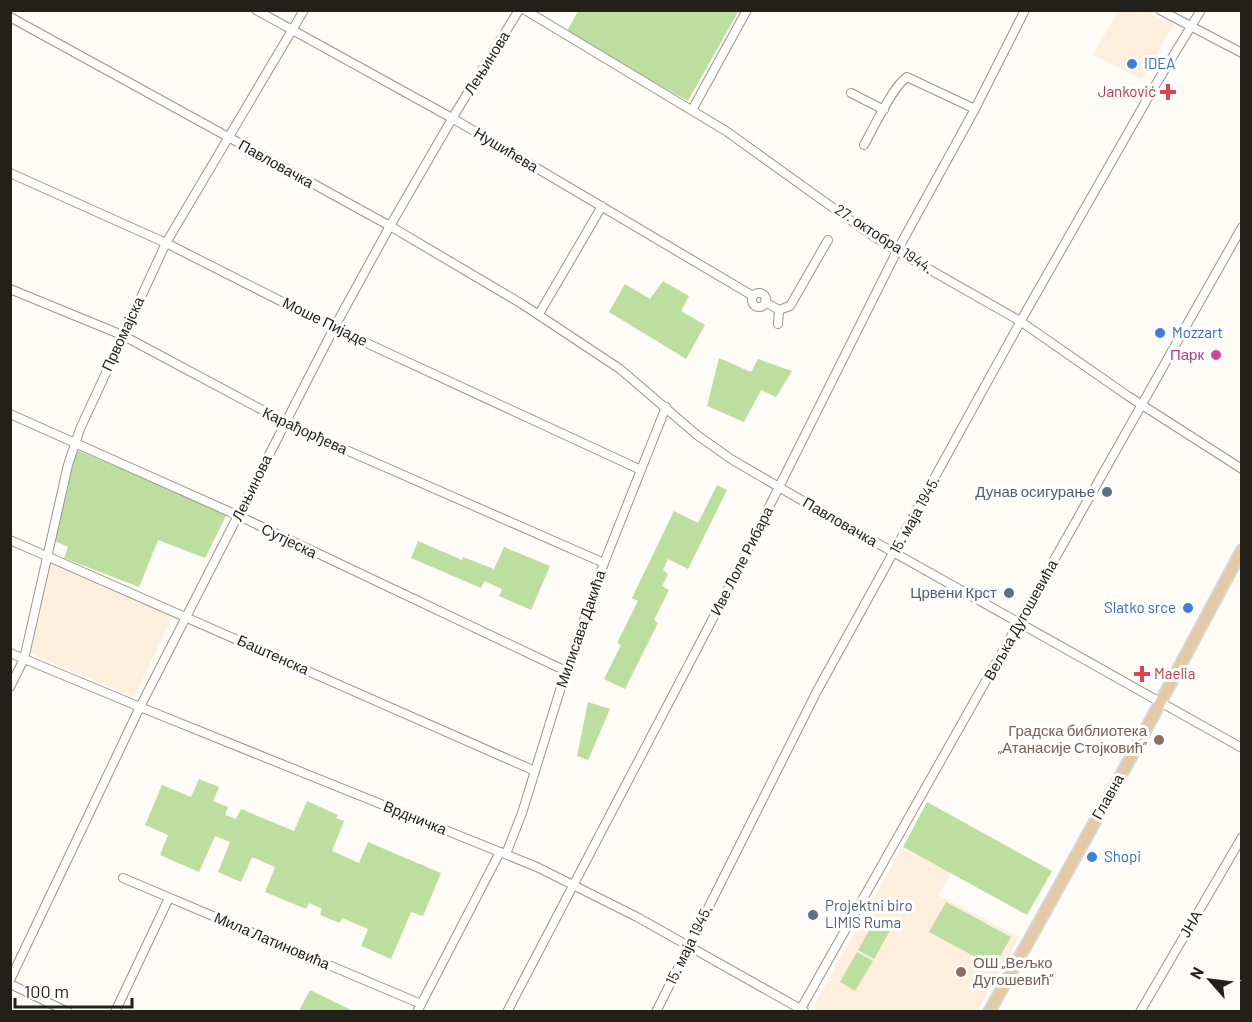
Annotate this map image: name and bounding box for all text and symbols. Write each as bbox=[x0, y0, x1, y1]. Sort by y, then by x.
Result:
street label: Лењинова bbox=[460, 27, 513, 98]
place label: IDEA bbox=[1144, 54, 1175, 72]
marker: IDEA bbox=[1125, 57, 1139, 71]
place label: Janković bbox=[1098, 82, 1156, 100]
marker: Janković bbox=[1161, 85, 1175, 99]
street label: Нушићева bbox=[471, 123, 542, 176]
street label: Павловачка bbox=[236, 135, 318, 191]
street label: 27. октобра 1944. bbox=[832, 200, 937, 277]
street label: Првомајска bbox=[97, 293, 147, 374]
street label: Моше Пијаде bbox=[280, 293, 371, 349]
place label: Mozzart bbox=[1172, 323, 1223, 341]
marker: Mozzart bbox=[1153, 326, 1167, 340]
place label: Парк bbox=[1170, 345, 1204, 363]
marker: Парк bbox=[1209, 348, 1223, 362]
street label: Карађорђева bbox=[260, 403, 351, 458]
street label: Лењинова bbox=[227, 451, 275, 524]
street label: 15. маја 1945. bbox=[885, 472, 943, 557]
place label: Дунав осигурање bbox=[975, 482, 1095, 500]
marker: Дунав осигурање bbox=[1100, 485, 1114, 499]
street label: Павловачка bbox=[800, 493, 881, 550]
street label: Иве Лоле Рибара bbox=[706, 503, 777, 618]
street label: Сутјеска bbox=[259, 519, 321, 562]
street label: Вељка Дугошевића bbox=[980, 556, 1061, 683]
street label: Милисава Дакића bbox=[552, 567, 609, 690]
place label: Црвени Крст bbox=[910, 583, 997, 601]
marker: Црвени Крст bbox=[1002, 586, 1016, 600]
place label: Slatko srce bbox=[1104, 598, 1176, 616]
marker: Slatko srce bbox=[1181, 601, 1195, 615]
street label: Баштенска bbox=[235, 630, 313, 678]
place label: Maelia bbox=[1154, 664, 1195, 682]
marker: Maelia bbox=[1135, 667, 1149, 681]
place label: Градска библиотека „Атанасије Стојковић” bbox=[998, 721, 1148, 756]
marker: Градска библиотека „Атанасије Стојковић” bbox=[1152, 733, 1166, 747]
street label: Главна bbox=[1087, 770, 1127, 822]
street label: Врдничка bbox=[381, 796, 450, 838]
place label: Shopi bbox=[1104, 847, 1141, 865]
marker: Shopi bbox=[1085, 850, 1099, 864]
place label: Projektni biro LIMIS Ruma bbox=[825, 896, 913, 931]
street label: 15. маја 1945. bbox=[661, 902, 715, 987]
street label: ЈНА bbox=[1175, 907, 1205, 940]
street label: Мила Латиновића bbox=[212, 908, 333, 973]
marker: Projektni biro LIMIS Ruma bbox=[806, 908, 820, 922]
north arrow bbox=[1180, 950, 1240, 1010]
place label: ОШ „Вељко Дугошевић” bbox=[973, 953, 1054, 988]
text: N bbox=[1185, 964, 1207, 982]
marker: ОШ „Вељко Дугошевић” bbox=[954, 965, 968, 979]
scale bar bbox=[15, 971, 132, 1009]
text: 100 m bbox=[24, 980, 69, 1002]

